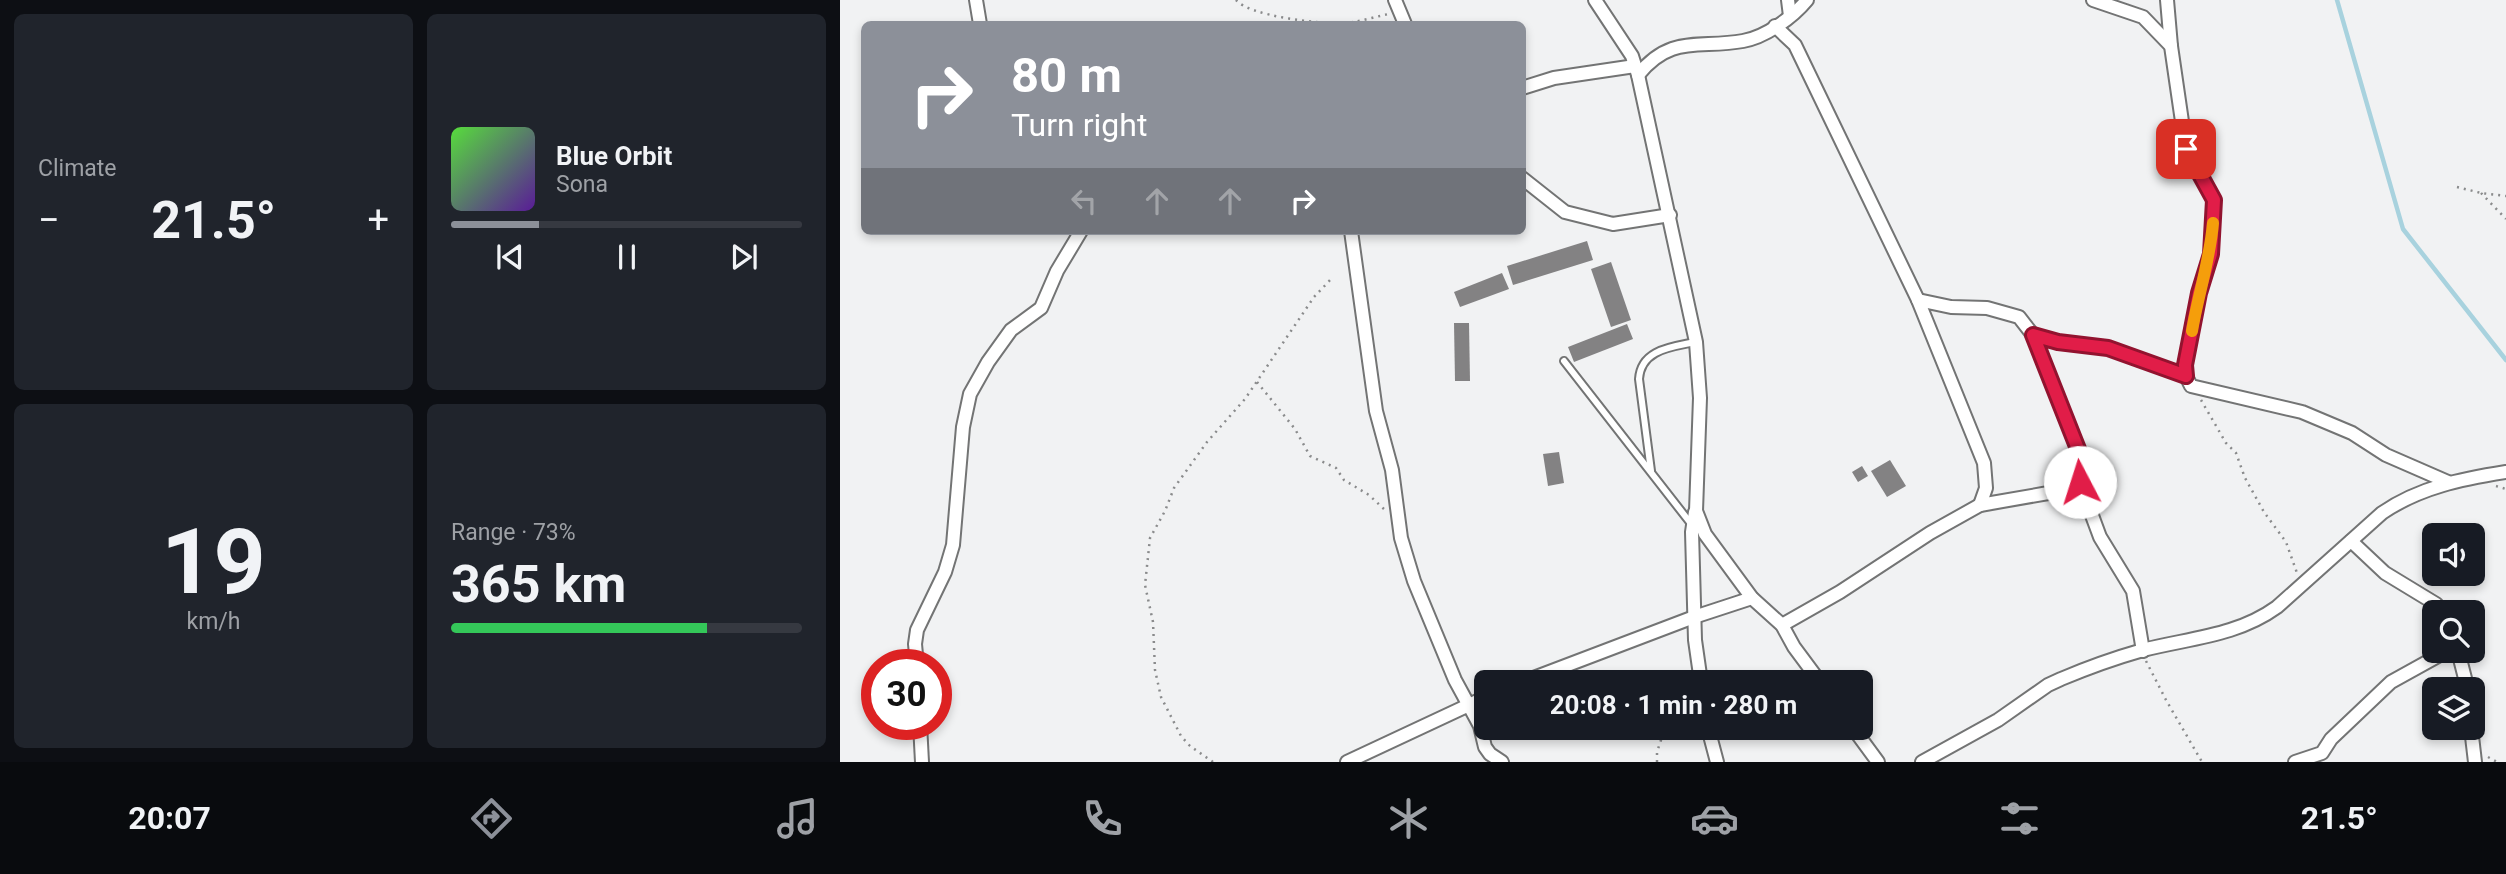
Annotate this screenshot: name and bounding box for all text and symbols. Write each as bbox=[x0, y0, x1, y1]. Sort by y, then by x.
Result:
text: 80 m bbox=[1011, 47, 1122, 104]
icon: right bbox=[896, 49, 987, 140]
text: Turn right bbox=[1011, 106, 1147, 144]
pin bbox=[2156, 119, 2216, 179]
icon: arrive bbox=[2167, 130, 2205, 168]
text: Blue Orbit bbox=[556, 141, 672, 171]
text: Climate bbox=[38, 155, 117, 182]
text: Sona bbox=[556, 171, 608, 198]
icon: left bbox=[1065, 182, 1103, 220]
icon: ahead bbox=[1138, 182, 1176, 220]
icon: ahead bbox=[1211, 182, 1249, 220]
icon: right bbox=[1284, 182, 1322, 220]
text: 21.5° bbox=[151, 190, 276, 251]
text: − bbox=[38, 198, 60, 242]
text: + bbox=[367, 198, 389, 242]
icon: previous bbox=[491, 238, 529, 276]
icon: pause bbox=[608, 238, 646, 276]
icon: next bbox=[725, 238, 763, 276]
position arrow bbox=[2043, 445, 2117, 519]
text: 19 bbox=[161, 509, 266, 615]
text: Range · 73% bbox=[451, 519, 576, 546]
map controls bbox=[2422, 523, 2485, 740]
button: sound bbox=[2422, 523, 2485, 586]
text: 365 km bbox=[451, 554, 626, 615]
button: search bbox=[2422, 600, 2485, 663]
text: km/h bbox=[187, 608, 241, 635]
speed limit sign: 30 bbox=[861, 649, 952, 740]
button: layers bbox=[2422, 677, 2485, 740]
text: 20:08 · 1 min · 280 m bbox=[1550, 690, 1797, 720]
icon: directions bbox=[467, 794, 516, 843]
icon: music bbox=[773, 794, 822, 843]
icon: phone bbox=[1078, 794, 1127, 843]
icon: climate bbox=[1384, 794, 1433, 843]
icon: car bbox=[1690, 794, 1739, 843]
icon: filters bbox=[1995, 794, 2044, 843]
text: 20:07 bbox=[128, 799, 211, 837]
text: 21.5° bbox=[2301, 799, 2378, 837]

